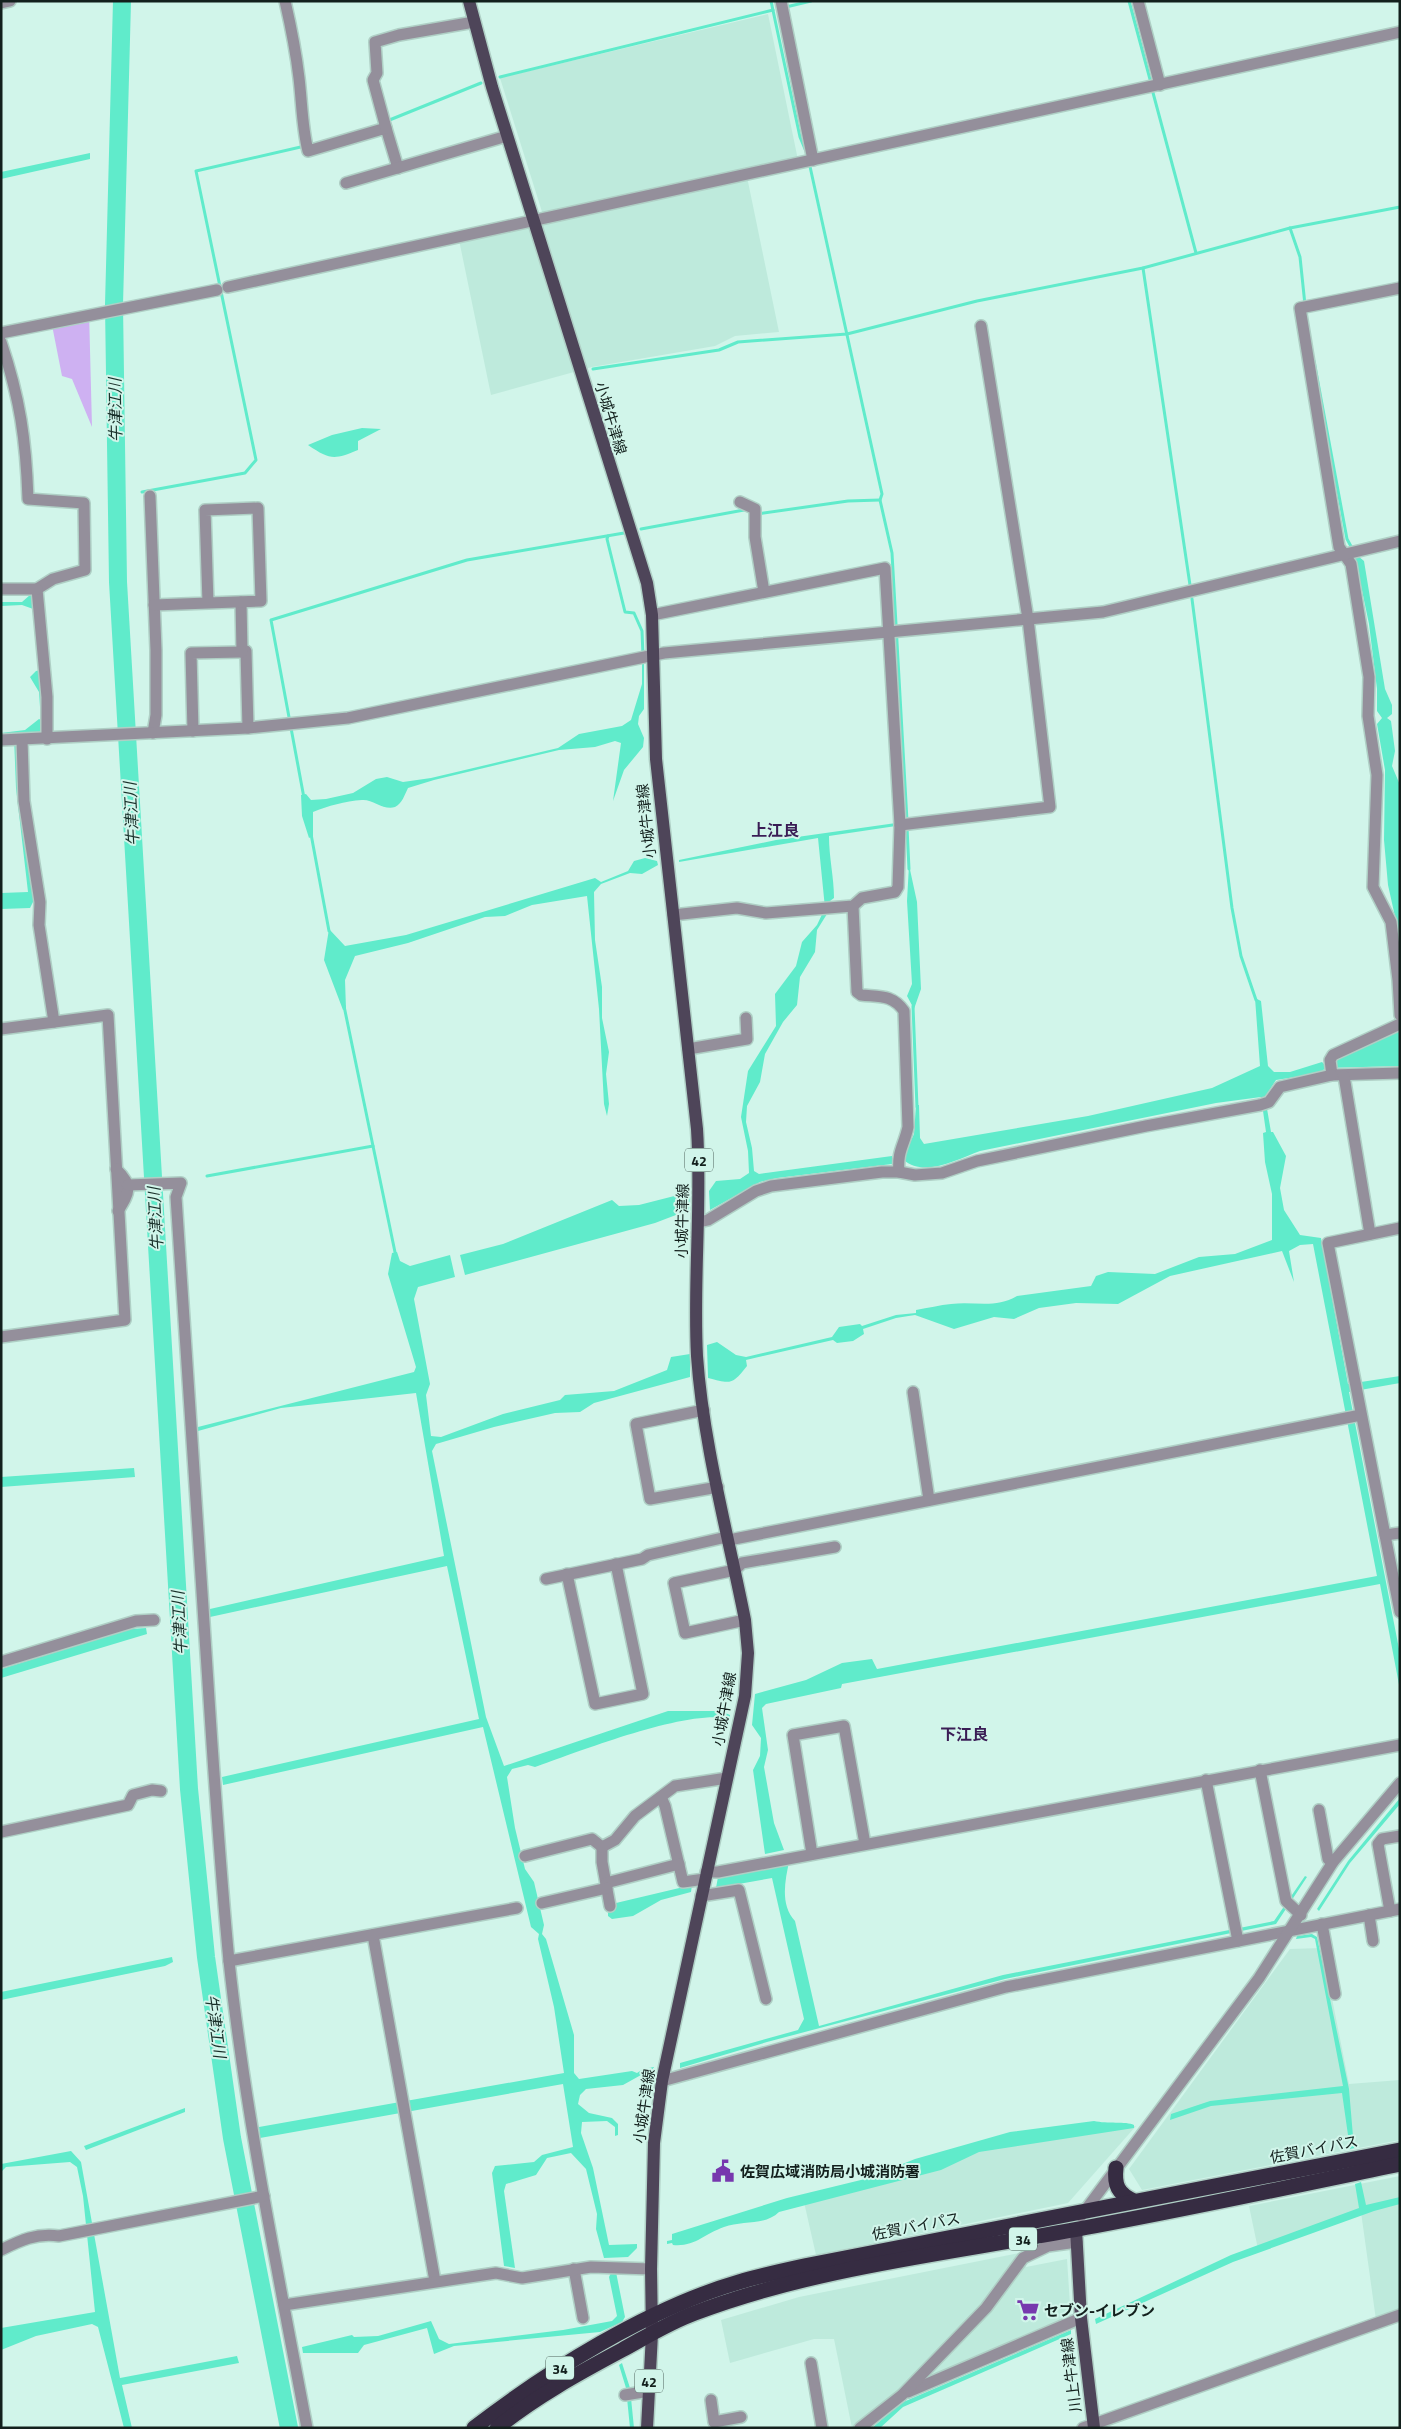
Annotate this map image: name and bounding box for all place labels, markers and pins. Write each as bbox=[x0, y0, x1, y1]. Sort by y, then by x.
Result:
public building icon: 佐賀広域消防局小城消防署 bbox=[710, 2158, 736, 2184]
place label: 佐賀広域消防局小城消防署 bbox=[740, 2160, 920, 2183]
supermarket icon: セブン-イレブン bbox=[1015, 2297, 1041, 2323]
place label: セブン-イレブン bbox=[1044, 2299, 1155, 2322]

